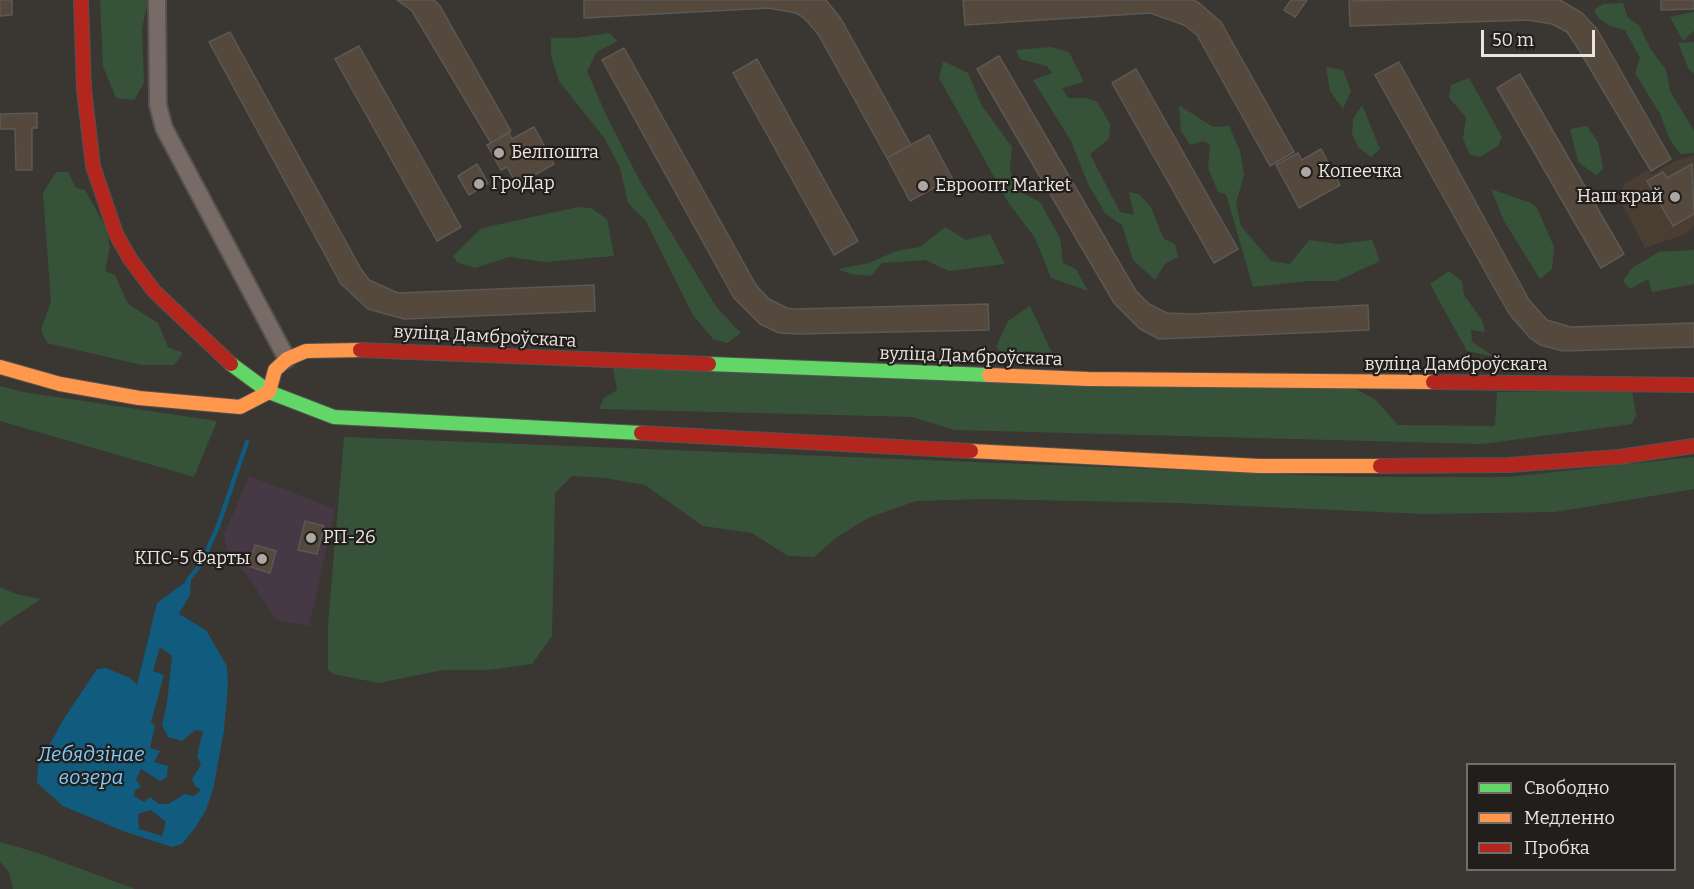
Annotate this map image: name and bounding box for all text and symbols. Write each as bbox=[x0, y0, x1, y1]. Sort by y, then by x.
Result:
scale bar bbox=[1484, 18, 1598, 56]
text: 50 m bbox=[1492, 29, 1534, 51]
place label: Белпошта bbox=[511, 142, 599, 164]
marker: Белпошта bbox=[492, 146, 506, 160]
place label: Копеечка bbox=[1318, 161, 1402, 183]
marker: Копеечка bbox=[1299, 165, 1313, 179]
place label: ГроДар bbox=[491, 173, 555, 195]
place label: Евроопт Market bbox=[935, 175, 1071, 197]
marker: ГроДар bbox=[472, 177, 486, 191]
marker: Евроопт Market bbox=[916, 179, 930, 193]
place label: Наш край bbox=[1577, 186, 1663, 208]
marker: Наш край bbox=[1668, 190, 1682, 204]
street label: вуліца Дамброўскага bbox=[393, 321, 577, 353]
street label: вуліца Дамброўскага bbox=[879, 343, 1063, 371]
street label: вуліца Дамброўскага bbox=[1364, 354, 1548, 376]
place label: РП-26 bbox=[323, 527, 376, 549]
marker: РП-26 bbox=[304, 531, 318, 545]
place label: КПС-5 Фарты bbox=[134, 548, 250, 570]
marker: КПС-5 Фарты bbox=[255, 552, 269, 566]
water label: Лебядзінае возера bbox=[38, 743, 144, 790]
legend bbox=[1466, 763, 1676, 871]
text: Свободно bbox=[1524, 777, 1609, 799]
text: Медленно bbox=[1524, 807, 1615, 829]
text: Пробка bbox=[1524, 837, 1590, 859]

